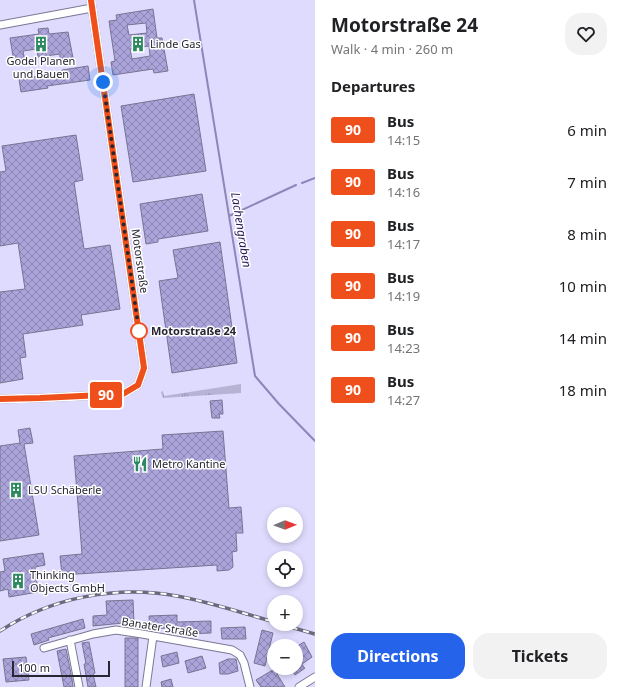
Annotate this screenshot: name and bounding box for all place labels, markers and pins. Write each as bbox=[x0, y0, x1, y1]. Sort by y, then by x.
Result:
building icon: Godel Planen und Bauen bbox=[32, 35, 50, 53]
building icon: Linde Gas bbox=[129, 35, 147, 53]
place label: Linde Gas bbox=[150, 36, 201, 51]
place label: Godel Planen und Bauen bbox=[7, 53, 75, 81]
marker: Motorstraße 24 bbox=[130, 322, 148, 340]
place label: Motorstraße 24 bbox=[151, 323, 237, 338]
restaurant icon: Metro Kantine bbox=[131, 455, 149, 473]
place label: Metro Kantine bbox=[152, 456, 226, 471]
building icon: LSU Schäberle bbox=[7, 481, 25, 499]
place label: LSU Schäberle bbox=[28, 482, 102, 497]
place label: Thinking Objects GmbH bbox=[30, 567, 105, 595]
building icon: Thinking Objects GmbH bbox=[9, 572, 27, 590]

